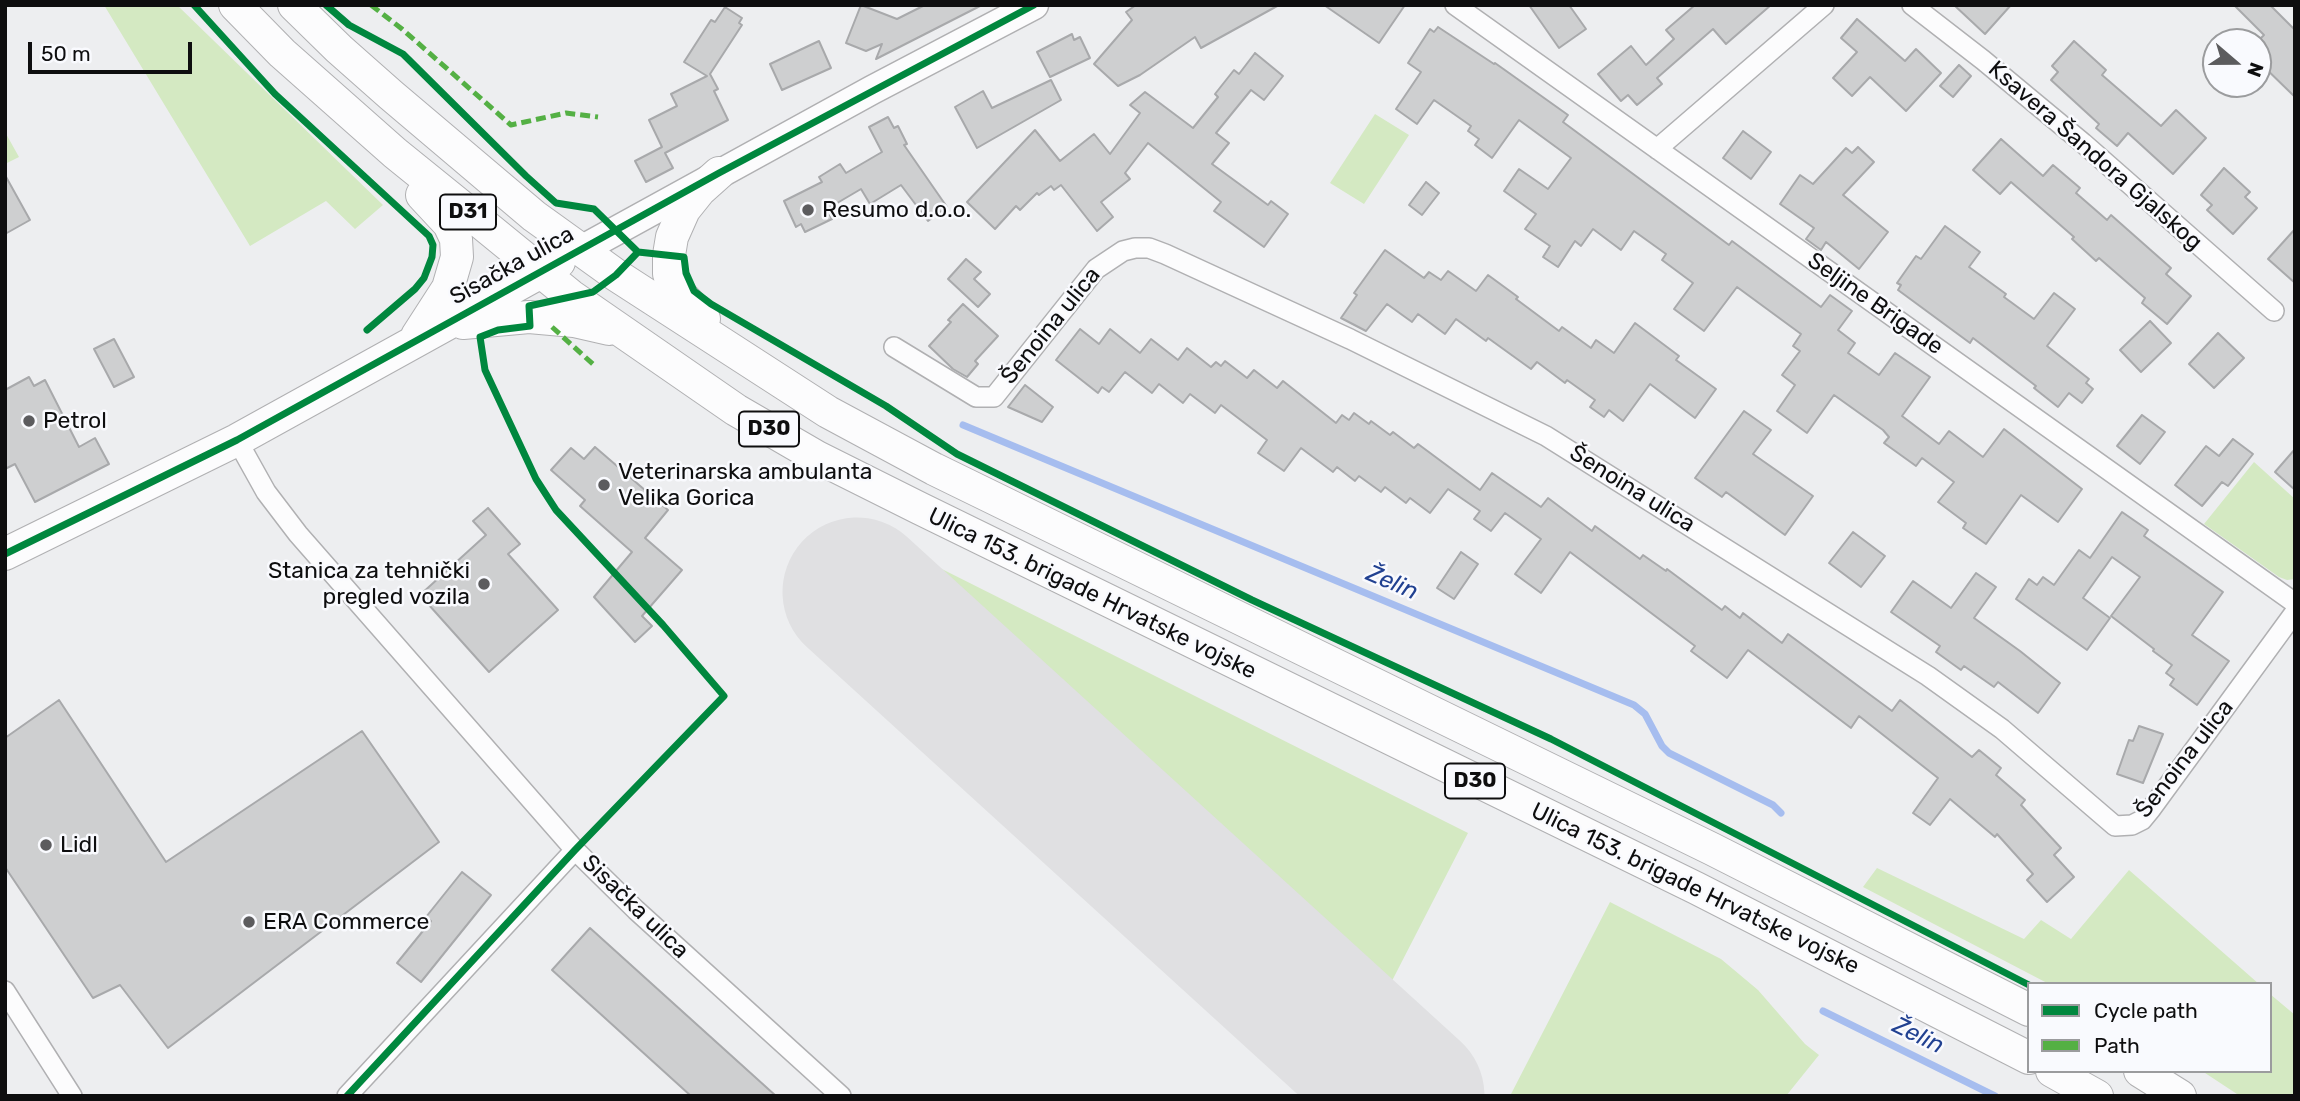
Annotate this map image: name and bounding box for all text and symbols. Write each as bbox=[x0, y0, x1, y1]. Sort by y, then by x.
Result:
scale bar bbox=[32, 28, 196, 72]
north arrow bbox=[2202, 28, 2272, 98]
text: 50 m bbox=[41, 41, 91, 66]
street label: Ksavera Šandora Gjalskog bbox=[1982, 56, 2208, 256]
text: N bbox=[2242, 59, 2268, 80]
road number: D31 bbox=[440, 194, 496, 230]
place label: Resumo d.o.o. bbox=[822, 196, 971, 224]
marker: Resumo d.o.o. bbox=[800, 202, 816, 218]
street label: Sisačka ulica bbox=[445, 221, 579, 311]
street label: Seljine Brigade bbox=[1802, 247, 1948, 361]
street label: Šenoina ulica bbox=[995, 262, 1107, 390]
place label: Petrol bbox=[43, 407, 107, 435]
road number: D30 bbox=[739, 412, 799, 446]
marker: Petrol bbox=[21, 413, 37, 429]
street label: Šenoina ulica bbox=[1564, 440, 1700, 538]
place label: Veterinarska ambulanta Velika Gorica bbox=[618, 458, 872, 512]
marker: Veterinarska ambulanta Velika Gorica bbox=[596, 477, 612, 493]
street label: Ulica 153. brigade Hrvatske vojske bbox=[923, 502, 1261, 686]
place label: Stanica za tehnički pregled vozila bbox=[268, 557, 470, 611]
water label: Želin bbox=[1362, 559, 1422, 607]
marker: Stanica za tehnički pregled vozila bbox=[476, 576, 492, 592]
street label: Šenoina ulica bbox=[2130, 694, 2240, 824]
road number: D30 bbox=[1445, 764, 1505, 798]
street label: Ulica 153. brigade Hrvatske vojske bbox=[1526, 797, 1864, 981]
place label: Lidl bbox=[60, 831, 98, 859]
marker: Lidl bbox=[38, 837, 54, 853]
street label: Sisačka ulica bbox=[576, 849, 694, 965]
place label: ERA Commerce bbox=[263, 908, 429, 936]
marker: ERA Commerce bbox=[241, 914, 257, 930]
legend bbox=[2027, 982, 2272, 1073]
text: Cycle path bbox=[2094, 998, 2198, 1023]
water label: Želin bbox=[1888, 1011, 1948, 1061]
text: Path bbox=[2094, 1033, 2140, 1058]

